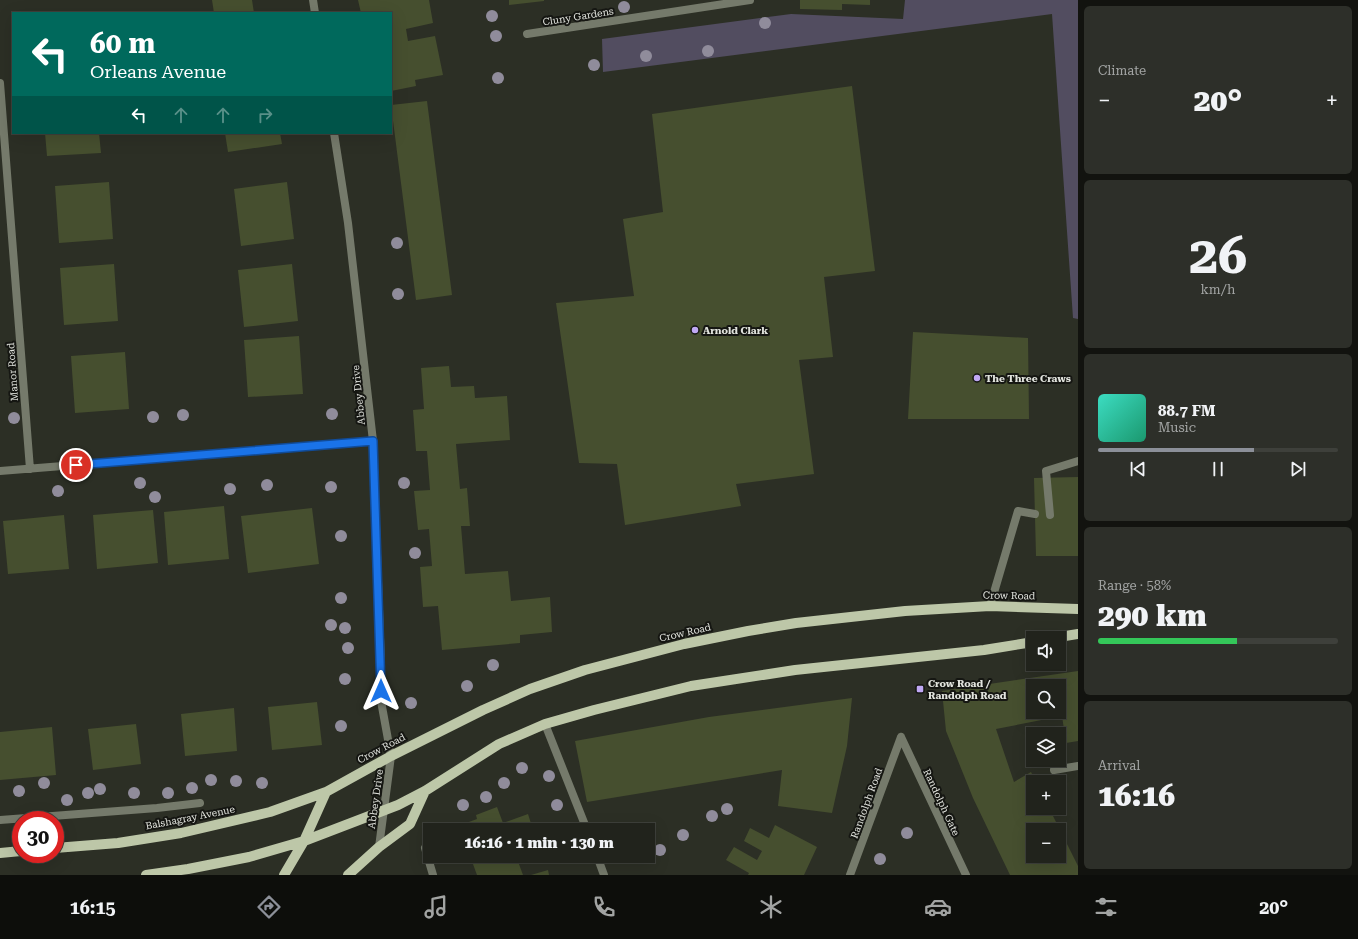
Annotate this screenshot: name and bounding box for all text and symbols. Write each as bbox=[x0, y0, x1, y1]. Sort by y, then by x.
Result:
street label: Cluny Gardens bbox=[542, 5, 615, 28]
text: 60 m bbox=[90, 27, 155, 60]
icon: left bbox=[24, 28, 76, 80]
text: Orleans Avenue bbox=[90, 61, 226, 82]
text: Climate bbox=[1098, 63, 1146, 78]
text: 20° bbox=[1194, 83, 1242, 118]
text: − bbox=[1098, 88, 1110, 113]
text: + bbox=[1326, 88, 1338, 113]
icon: left bbox=[128, 104, 150, 126]
icon: ahead bbox=[170, 104, 192, 126]
icon: ahead bbox=[212, 104, 234, 126]
icon: right bbox=[254, 104, 276, 126]
text: 26 bbox=[1189, 225, 1247, 286]
text: km/h bbox=[1201, 282, 1235, 297]
marker: Arnold Clark bbox=[690, 325, 700, 335]
place label: Arnold Clark bbox=[703, 325, 768, 336]
street label: Manor Road bbox=[5, 342, 20, 402]
street label: Abbey Drive bbox=[350, 364, 367, 425]
marker: The Three Craws bbox=[972, 373, 982, 383]
place label: The Three Craws bbox=[985, 373, 1071, 384]
text: 88.7 FM bbox=[1158, 402, 1215, 420]
text: Music bbox=[1158, 420, 1196, 435]
pin bbox=[59, 448, 93, 482]
icon: arrive bbox=[65, 454, 87, 476]
icon: previous bbox=[1127, 458, 1149, 480]
icon: pause bbox=[1207, 458, 1229, 480]
icon: next bbox=[1287, 458, 1309, 480]
text: Range · 58% bbox=[1098, 578, 1171, 593]
street label: Crow Road bbox=[983, 590, 1036, 601]
text: 290 km bbox=[1098, 598, 1207, 633]
street label: Crow Road bbox=[658, 621, 713, 644]
map controls bbox=[1026, 631, 1066, 863]
button: sound bbox=[1026, 631, 1066, 671]
position arrow bbox=[360, 670, 402, 712]
place label: Crow Road / Randolph Road bbox=[928, 678, 1007, 701]
button: search bbox=[1026, 679, 1066, 719]
marker: Crow Road / Randolph Road bbox=[915, 684, 925, 694]
button: layers bbox=[1026, 727, 1066, 767]
street label: Crow Road bbox=[355, 731, 408, 766]
text: Arrival bbox=[1098, 758, 1140, 773]
street label: Randolph Road bbox=[849, 766, 885, 840]
street label: Randolph Gate bbox=[921, 767, 962, 838]
street label: Abbey Drive bbox=[366, 768, 385, 830]
button: + bbox=[1026, 775, 1066, 815]
text: 16:16 bbox=[1098, 778, 1175, 813]
street label: Balshagray Avenue bbox=[144, 803, 236, 832]
speed limit sign: 30 bbox=[12, 811, 64, 863]
button: − bbox=[1026, 823, 1066, 863]
text: 16:16 · 1 min · 130 m bbox=[464, 834, 614, 852]
icon: directions bbox=[255, 893, 283, 921]
icon: music bbox=[422, 893, 450, 921]
icon: phone bbox=[590, 893, 618, 921]
icon: climate bbox=[757, 893, 785, 921]
icon: car bbox=[924, 893, 952, 921]
icon: filters bbox=[1092, 893, 1120, 921]
text: 16:15 bbox=[70, 897, 116, 918]
text: 20° bbox=[1259, 897, 1288, 918]

